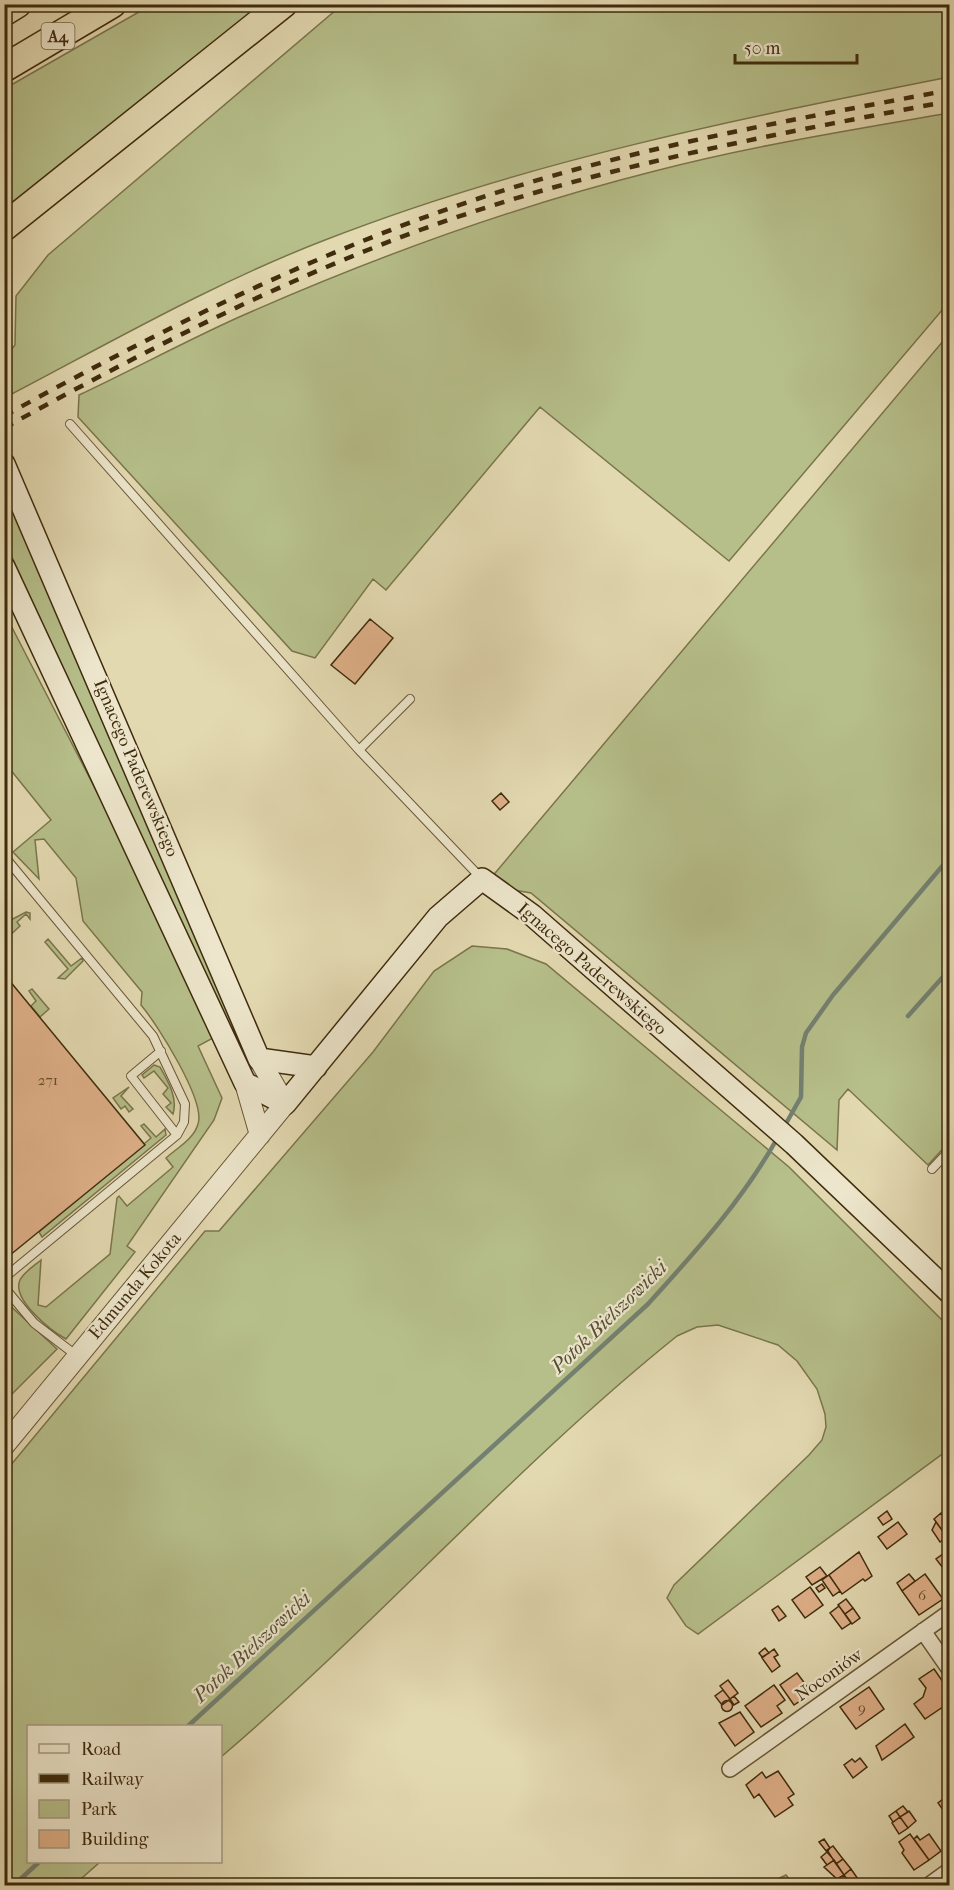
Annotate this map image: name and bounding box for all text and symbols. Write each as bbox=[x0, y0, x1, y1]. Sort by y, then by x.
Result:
road number: A4 bbox=[42, 23, 74, 49]
scale bar bbox=[735, 27, 856, 65]
text: 50 m bbox=[744, 38, 781, 59]
street label: Ignacego Paderewskiego bbox=[89, 676, 183, 860]
street label: Ignacego Paderewskiego bbox=[513, 898, 671, 1040]
house number: 271 bbox=[38, 1071, 58, 1089]
street label: Edmunda Kokota bbox=[84, 1228, 186, 1344]
water label: Potok Bielszowicki bbox=[546, 1255, 673, 1379]
water label: Potok Bielszowicki bbox=[188, 1586, 316, 1708]
house number: 6 bbox=[918, 1586, 927, 1604]
street label: Noconiów bbox=[791, 1644, 867, 1706]
house number: 9 bbox=[858, 1699, 866, 1717]
legend bbox=[27, 1725, 222, 1863]
text: Road bbox=[81, 1739, 121, 1760]
text: Railway bbox=[81, 1769, 145, 1790]
text: Park bbox=[81, 1799, 118, 1820]
text: Building bbox=[81, 1829, 149, 1850]

